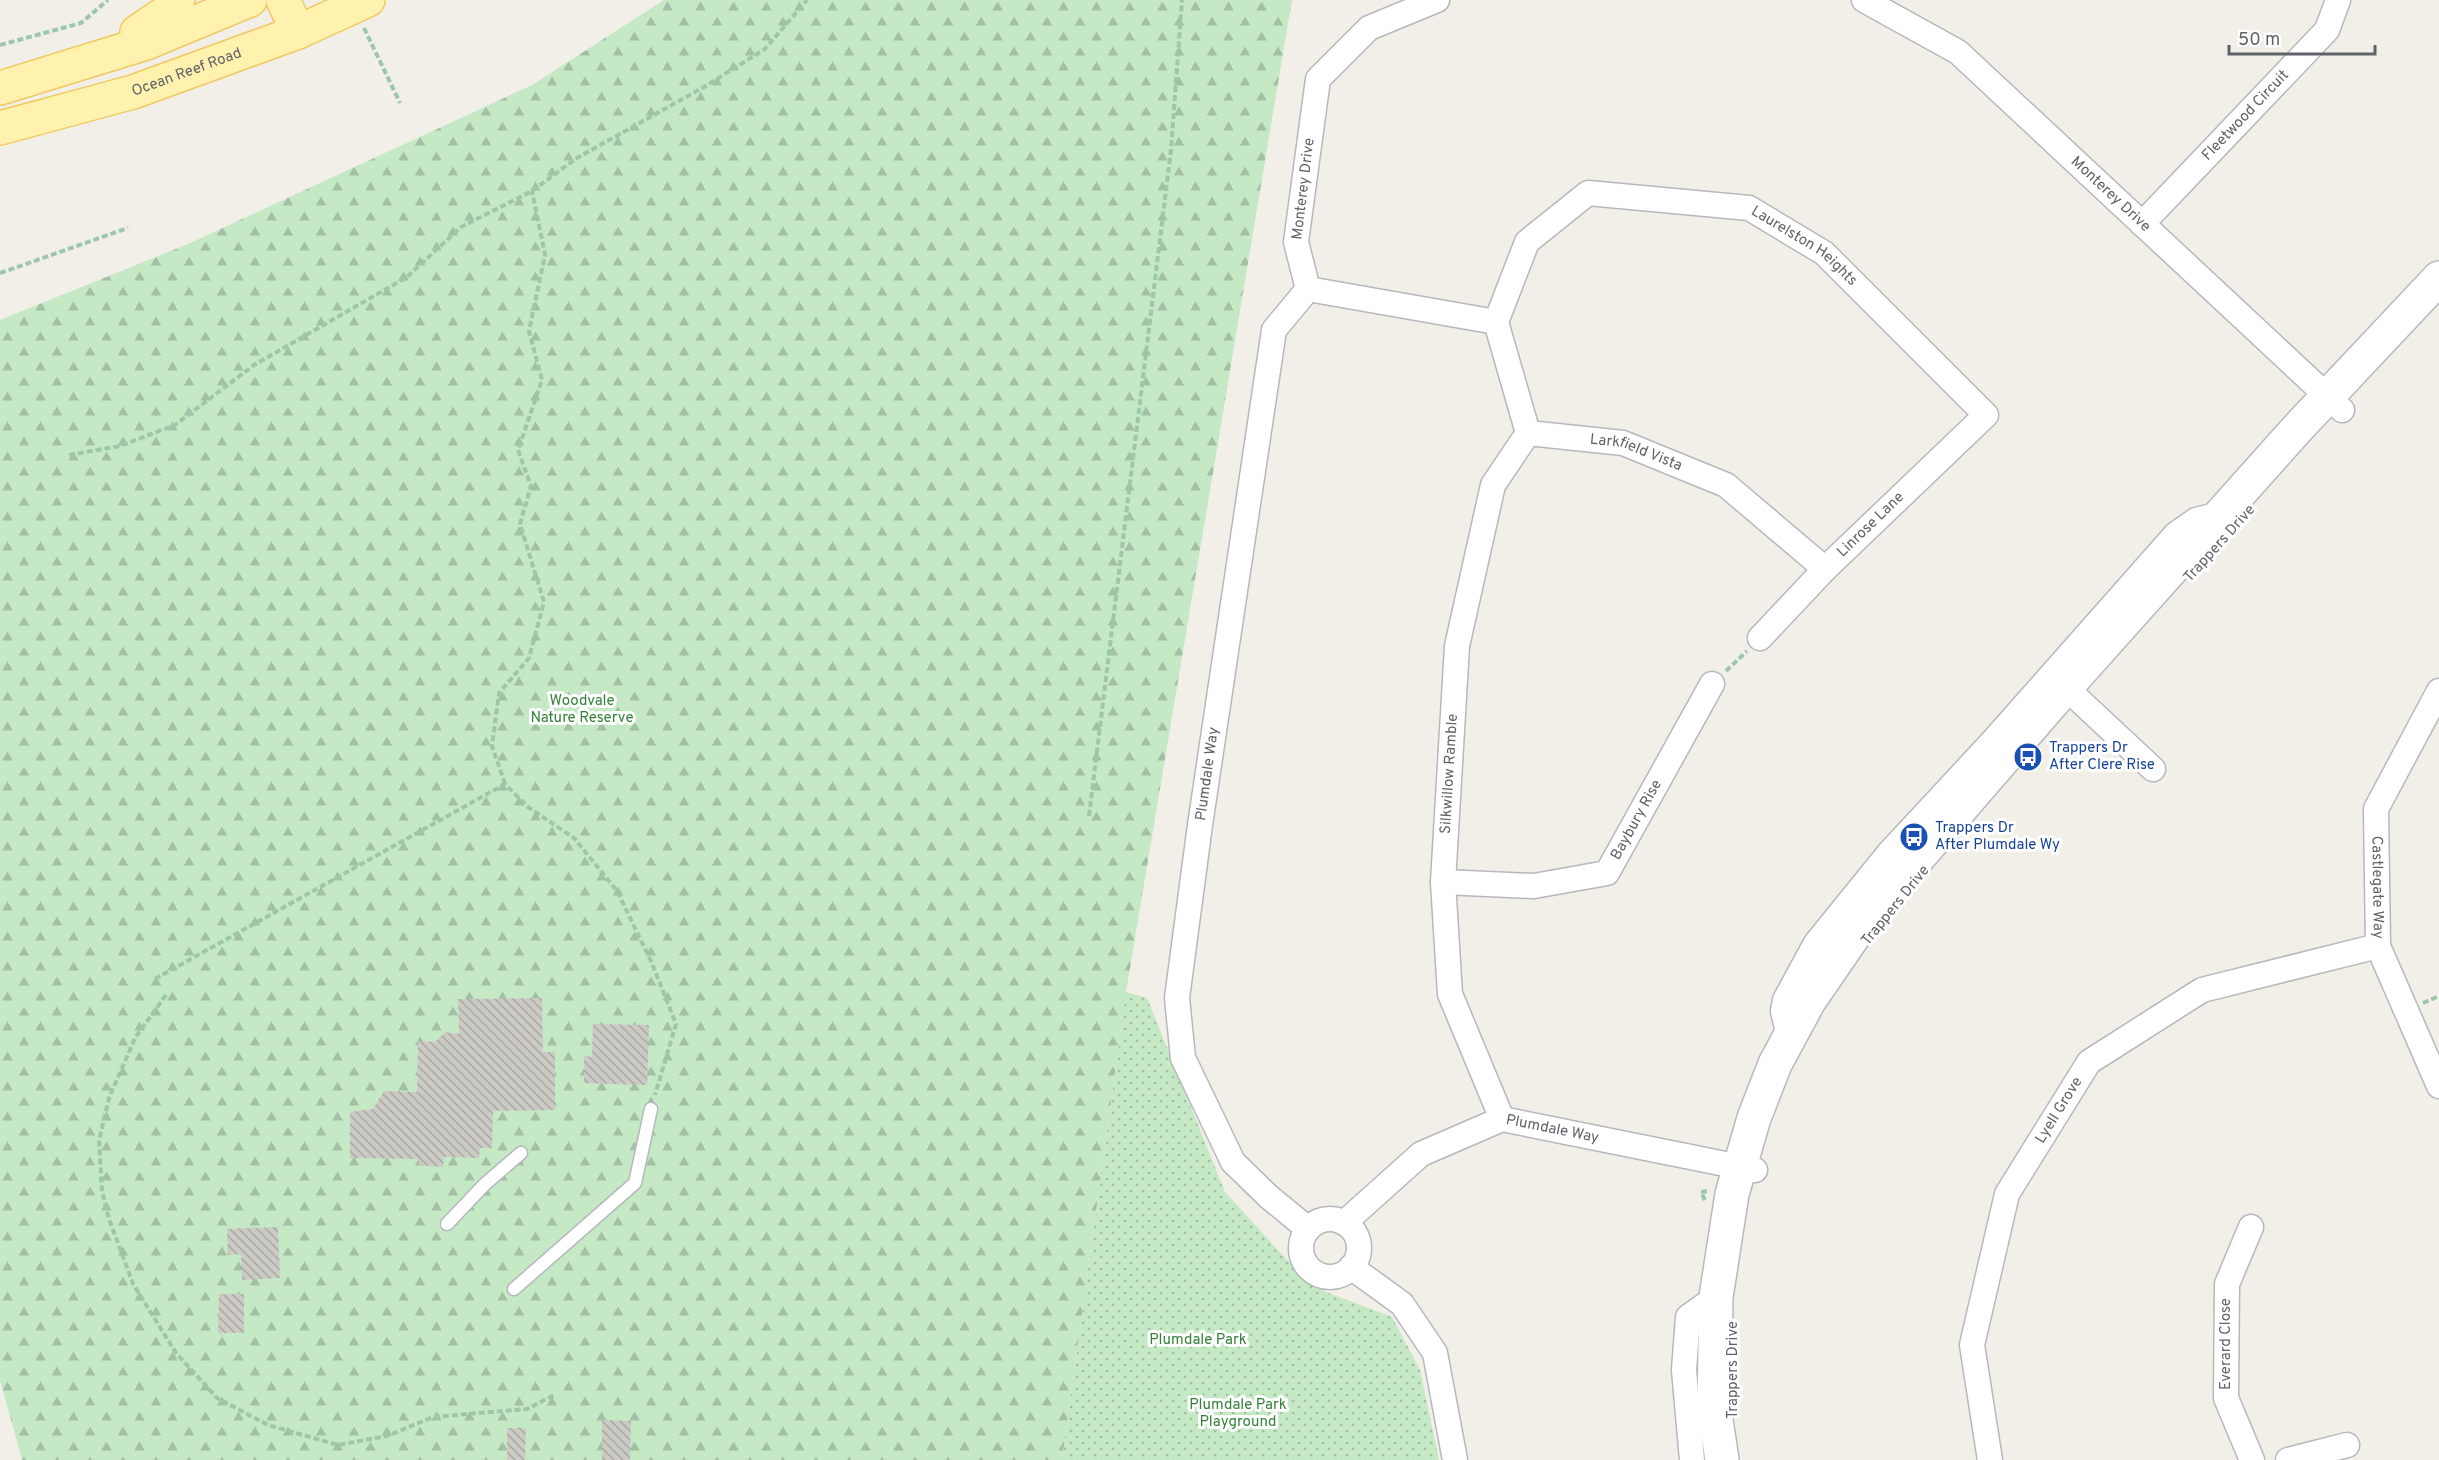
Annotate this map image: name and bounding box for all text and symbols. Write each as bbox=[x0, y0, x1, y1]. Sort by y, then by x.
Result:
scale bar bbox=[2229, 18, 2374, 56]
text: 50 m bbox=[2238, 29, 2280, 52]
street label: Ocean Reef Road bbox=[129, 44, 244, 101]
street label: Fleetwood Circuit bbox=[2198, 66, 2293, 165]
street label: Monterey Drive bbox=[1288, 137, 1320, 241]
street label: Monterey Drive bbox=[2067, 152, 2155, 236]
street label: Laurelston Heights bbox=[1747, 202, 1861, 290]
street label: Larkfield Vista bbox=[1589, 430, 1685, 476]
street label: Linrose Lane bbox=[1833, 488, 1909, 562]
street label: Trappers Drive bbox=[2180, 501, 2260, 587]
park label: Woodvale Nature Reserve bbox=[530, 692, 634, 728]
street label: Silkwillow Ramble bbox=[1436, 713, 1462, 835]
street label: Plumdale Way bbox=[1192, 726, 1224, 822]
place label: Trappers Dr After Clere Rise bbox=[2049, 739, 2155, 775]
bus stop icon: Trappers Dr After Clere Rise bbox=[2012, 741, 2044, 773]
street label: Baybury Rise bbox=[1607, 776, 1666, 863]
place label: Trappers Dr After Plumdale Wy bbox=[1935, 819, 2060, 855]
bus stop icon: Trappers Dr After Plumdale Wy bbox=[1898, 821, 1930, 853]
street label: Castlegate Way bbox=[2367, 835, 2387, 939]
street label: Trappers Drive bbox=[1858, 862, 1934, 950]
street label: Lyell Grove bbox=[2031, 1073, 2087, 1147]
street label: Plumdale Way bbox=[1504, 1110, 1601, 1148]
street label: Everard Close bbox=[2217, 1298, 2236, 1390]
street label: Trappers Drive bbox=[1724, 1321, 1743, 1419]
park label: Plumdale Park bbox=[1149, 1331, 1247, 1350]
park label: Plumdale Park Playground bbox=[1189, 1396, 1287, 1432]

